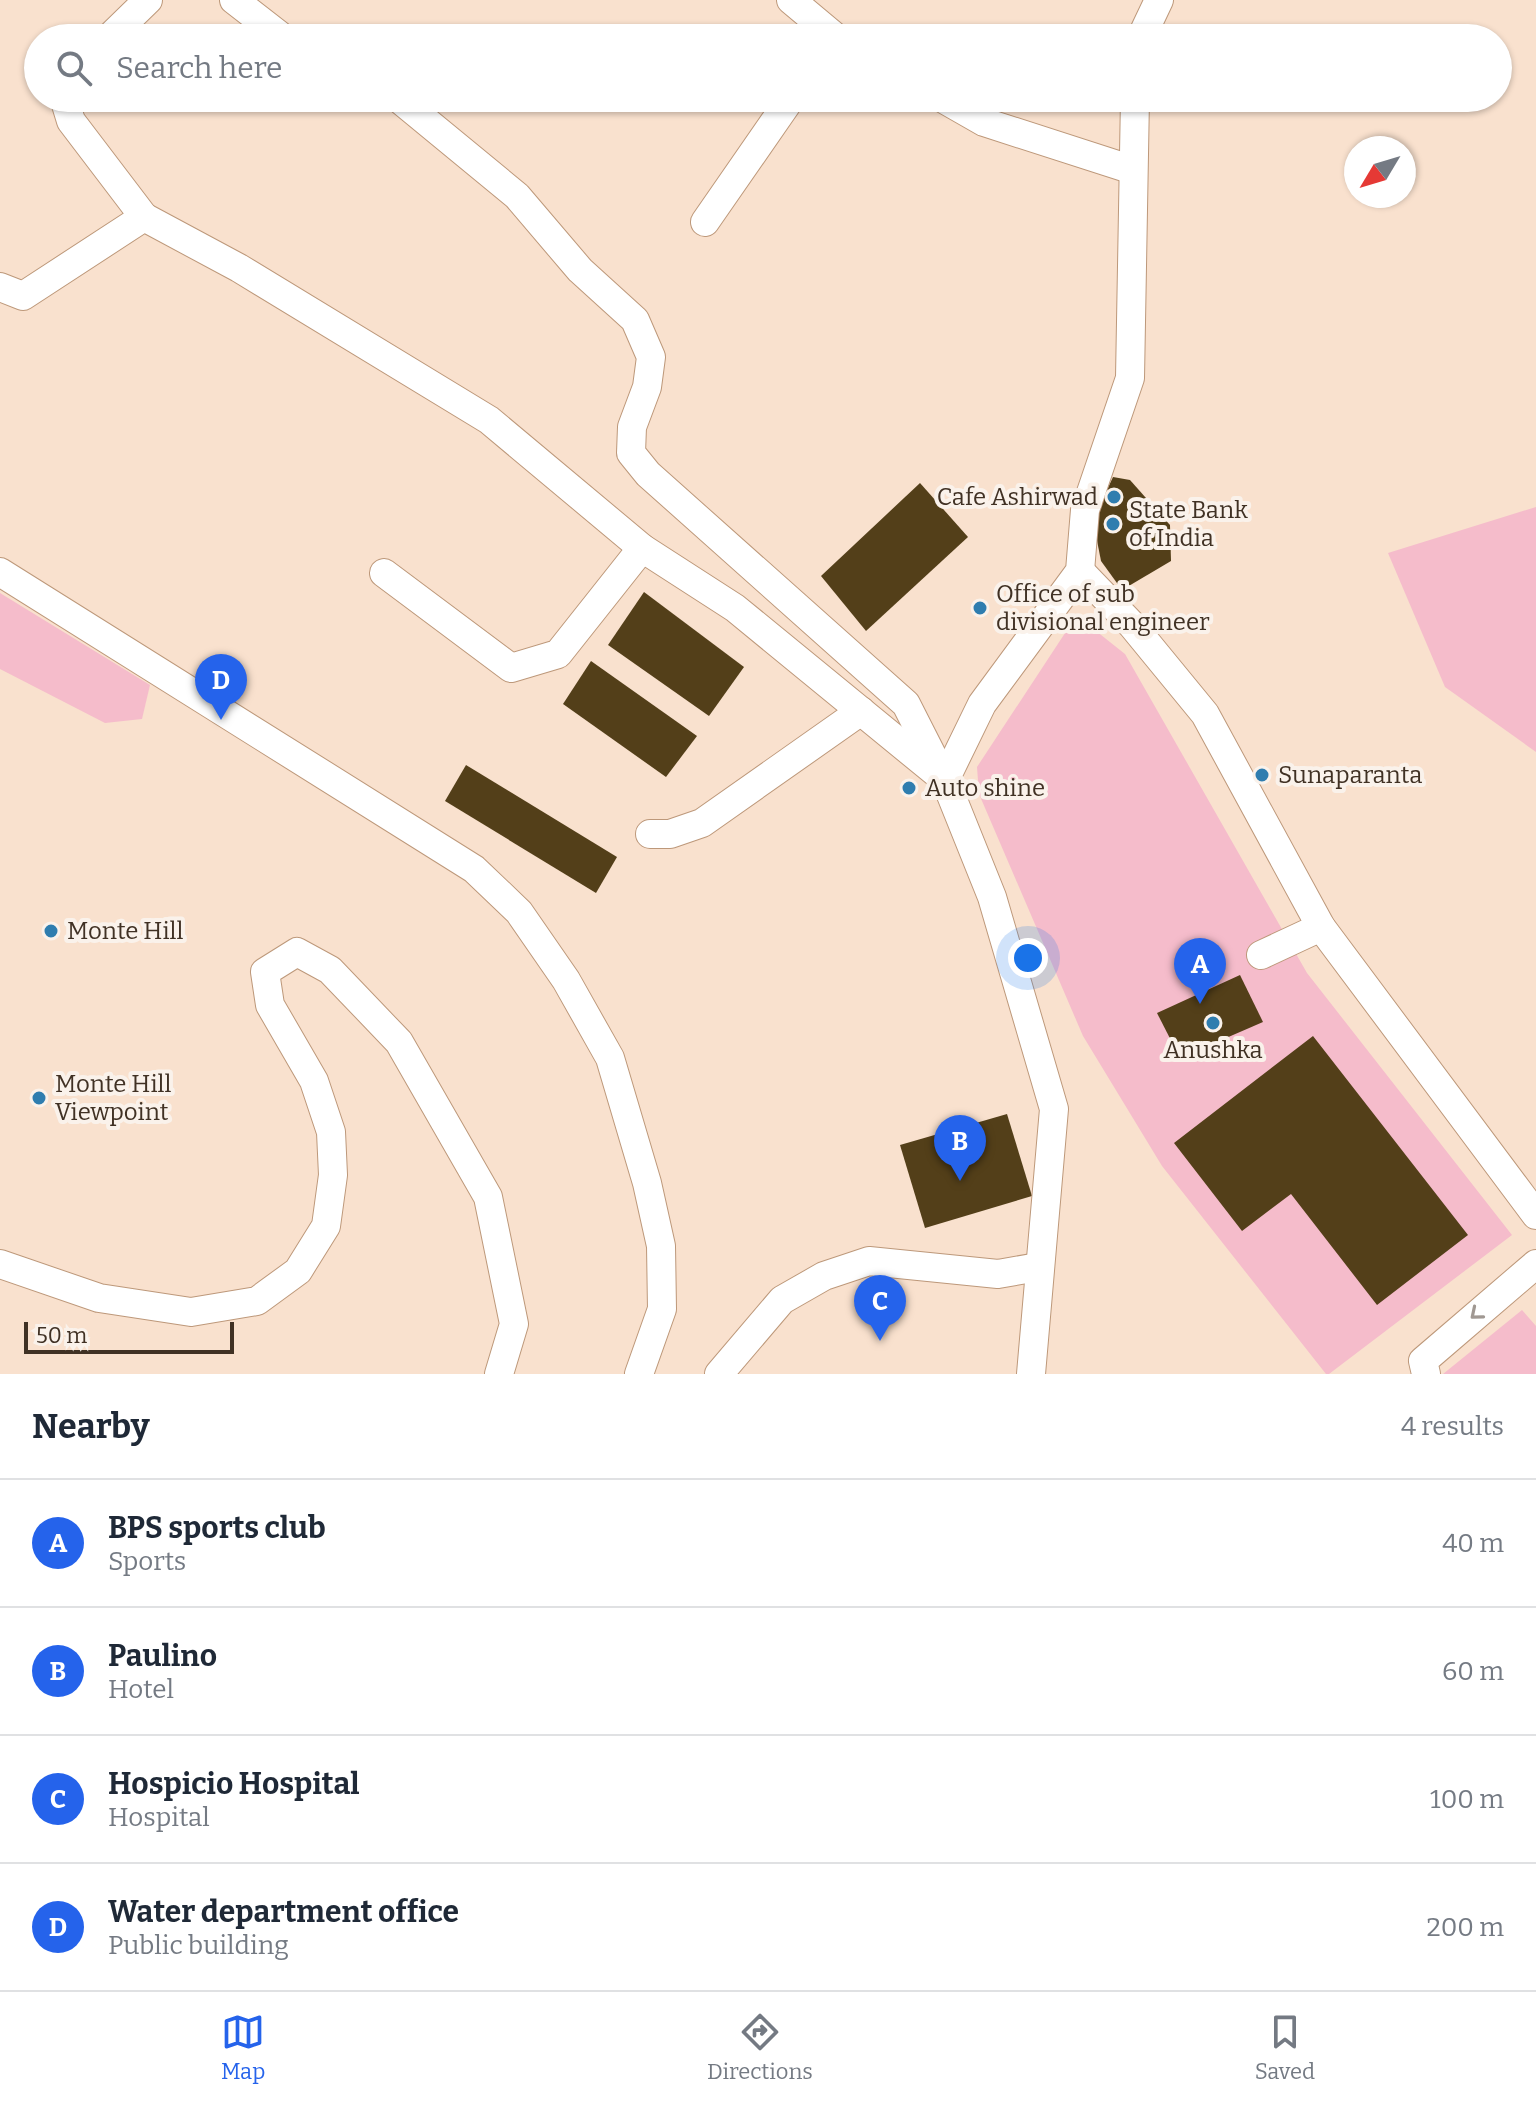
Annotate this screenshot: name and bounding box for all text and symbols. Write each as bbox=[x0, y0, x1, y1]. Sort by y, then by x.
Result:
search box bbox=[24, 24, 1512, 112]
icon: search bbox=[52, 46, 96, 90]
text: Search here bbox=[116, 50, 283, 86]
north arrow bbox=[1344, 136, 1416, 208]
place label: Cafe Ashirwad bbox=[937, 483, 1098, 511]
marker: Cafe Ashirwad bbox=[1105, 488, 1123, 506]
place label: State Bank of India bbox=[1129, 496, 1248, 552]
marker: State Bank of India bbox=[1104, 515, 1122, 533]
place label: Office of sub divisional engineer bbox=[996, 580, 1210, 636]
marker: Office of sub divisional engineer bbox=[971, 599, 989, 617]
pin: D bbox=[195, 654, 247, 720]
place label: Sunaparanta bbox=[1278, 761, 1422, 789]
marker: Sunaparanta bbox=[1253, 766, 1271, 784]
place label: Auto shine bbox=[925, 774, 1045, 802]
marker: Auto shine bbox=[900, 779, 918, 797]
place label: Monte Hill bbox=[67, 917, 183, 945]
marker: Monte Hill bbox=[42, 922, 60, 940]
your location bbox=[1008, 938, 1048, 978]
pin: A bbox=[1174, 938, 1226, 1004]
marker: Anushka bbox=[1204, 1014, 1222, 1032]
place label: Anushka bbox=[1163, 1036, 1263, 1064]
place label: Monte Hill Viewpoint bbox=[55, 1070, 171, 1126]
marker: Monte Hill Viewpoint bbox=[30, 1089, 48, 1107]
pin: B bbox=[934, 1115, 986, 1181]
pin: C bbox=[854, 1275, 906, 1341]
one-way arrow bbox=[1471, 1304, 1485, 1319]
scale bar bbox=[24, 1318, 234, 1354]
text: 50 m bbox=[36, 1322, 87, 1349]
text: Nearby bbox=[32, 1406, 150, 1447]
text: 4 results bbox=[1401, 1411, 1504, 1442]
text: BPS sports club bbox=[108, 1510, 326, 1546]
text: A bbox=[49, 1528, 67, 1559]
text: 40 m bbox=[1442, 1528, 1504, 1559]
text: Sports bbox=[108, 1546, 186, 1577]
text: Paulino bbox=[108, 1638, 217, 1674]
text: B bbox=[50, 1656, 66, 1687]
text: 60 m bbox=[1442, 1656, 1504, 1687]
text: Hotel bbox=[108, 1674, 174, 1705]
text: Hospicio Hospital bbox=[108, 1766, 360, 1802]
text: C bbox=[50, 1784, 66, 1815]
text: 100 m bbox=[1430, 1784, 1504, 1815]
text: Hospital bbox=[108, 1802, 210, 1833]
text: Water department office bbox=[108, 1894, 459, 1930]
text: D bbox=[49, 1912, 67, 1943]
text: 200 m bbox=[1427, 1912, 1504, 1943]
text: Public building bbox=[108, 1930, 289, 1961]
tab: Map bbox=[221, 2010, 265, 2085]
tab: Directions bbox=[707, 2010, 813, 2085]
tab: Saved bbox=[1255, 2010, 1315, 2085]

